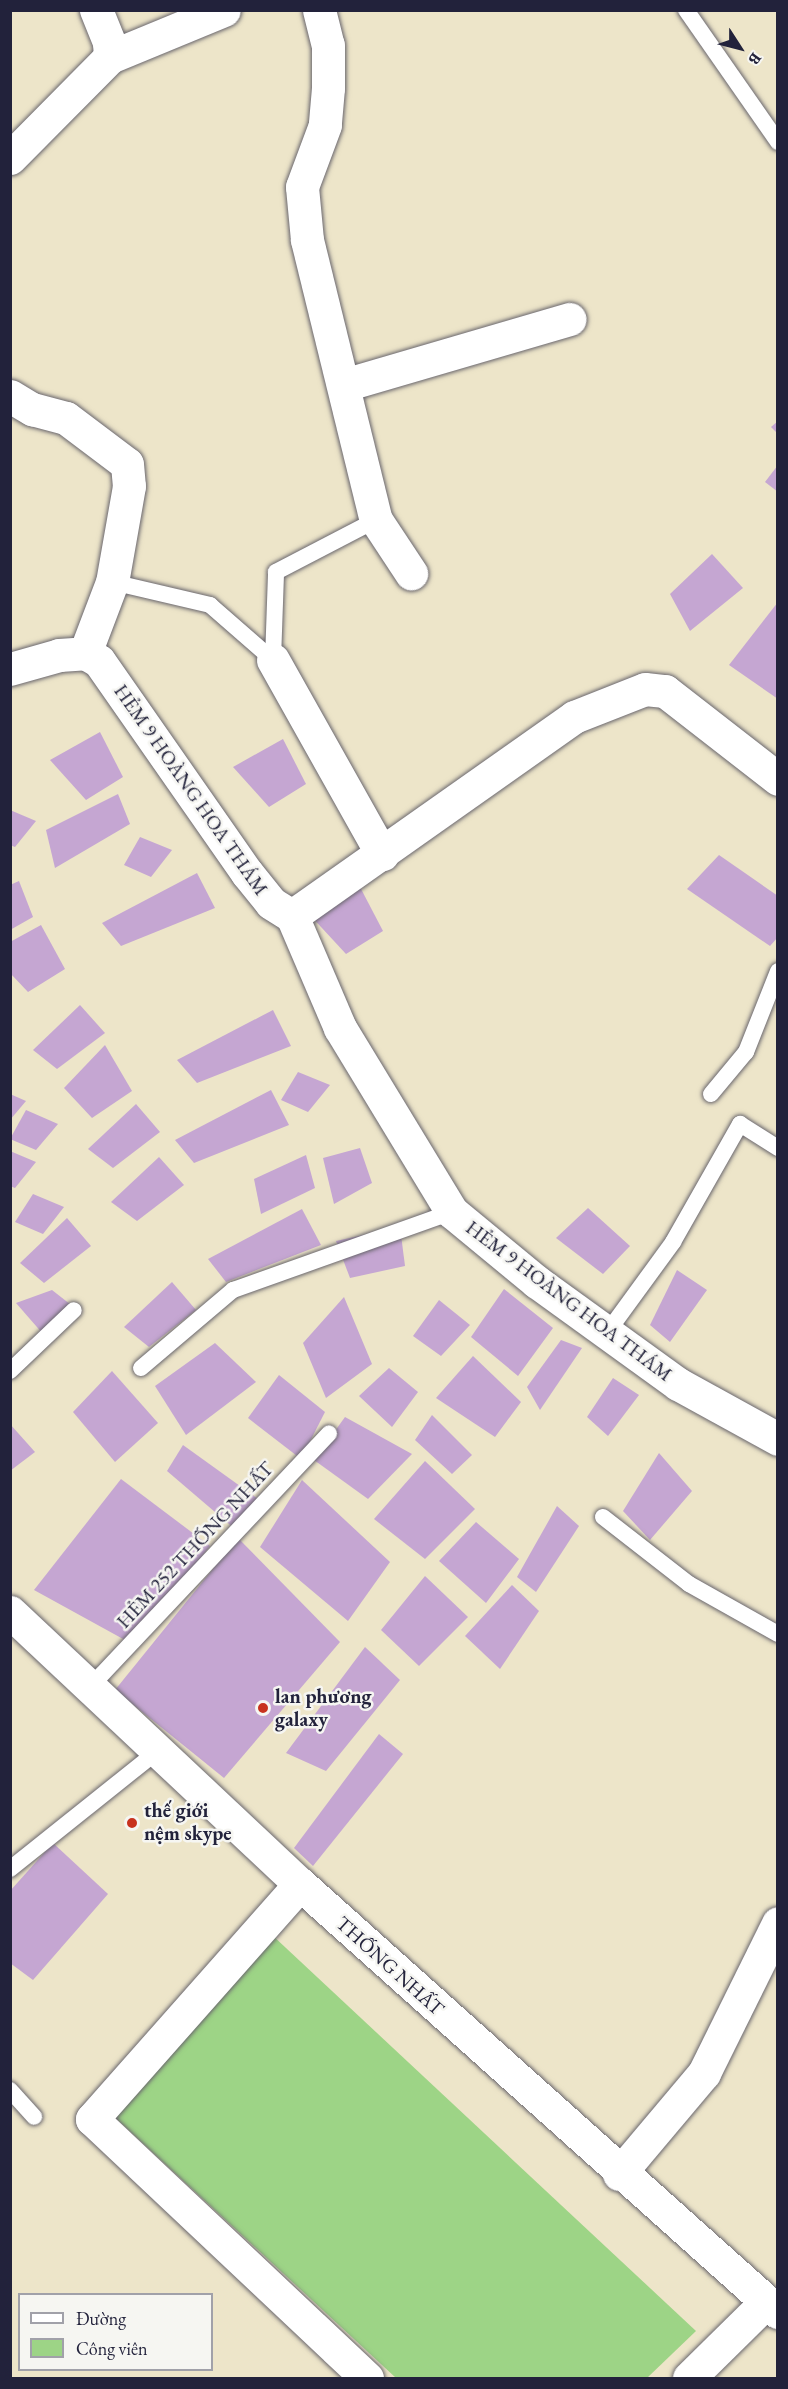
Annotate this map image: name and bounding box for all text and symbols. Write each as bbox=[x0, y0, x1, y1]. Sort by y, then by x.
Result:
north arrow bbox=[710, 18, 770, 78]
text: B bbox=[744, 49, 766, 69]
street label: HẺM 9 HOÀNG HOA THÁM bbox=[109, 680, 273, 900]
street label: HẺM 9 HOÀNG HOA THÁM bbox=[461, 1215, 677, 1387]
street label: HẺM 252 THỐNG NHẤT bbox=[112, 1457, 278, 1633]
place label: lan phương galaxy bbox=[275, 1684, 372, 1731]
marker: lan phương galaxy bbox=[256, 1701, 270, 1715]
place label: thế giới nệm skype bbox=[144, 1799, 232, 1846]
marker: thế giới nệm skype bbox=[125, 1816, 139, 1830]
street label: THỐNG NHẤT bbox=[331, 1911, 449, 2021]
legend bbox=[18, 2293, 213, 2371]
text: Đường bbox=[76, 2307, 126, 2330]
text: Công viên bbox=[76, 2337, 147, 2360]

